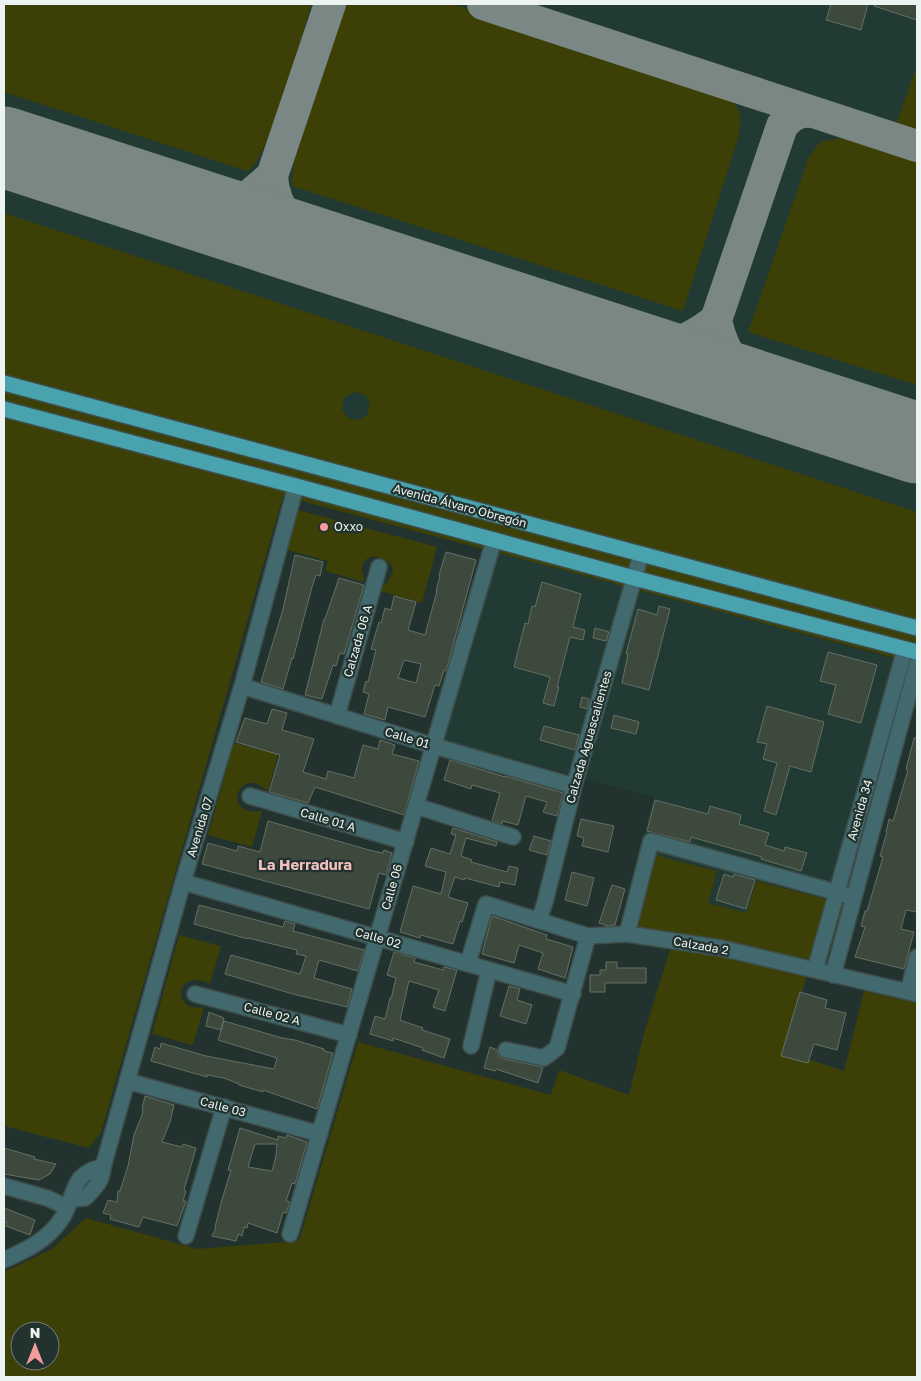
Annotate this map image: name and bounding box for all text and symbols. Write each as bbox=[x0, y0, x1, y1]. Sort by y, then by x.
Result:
street label: Avenida Álvaro Obregón bbox=[392, 480, 529, 531]
place label: Oxxo bbox=[334, 519, 363, 534]
marker: Oxxo bbox=[318, 521, 330, 533]
street label: Calzada 06 A bbox=[340, 603, 375, 679]
street label: Calzada Aguascalientes bbox=[562, 669, 615, 805]
street label: Calle 01 bbox=[383, 724, 431, 751]
street label: Avenida 34 bbox=[844, 778, 875, 842]
street label: Avenida 07 bbox=[183, 795, 216, 859]
street label: Calle 01 A bbox=[299, 804, 357, 835]
district label: La Herradura bbox=[258, 855, 352, 873]
street label: Calle 06 bbox=[378, 862, 405, 912]
street label: Calle 02 bbox=[354, 924, 403, 951]
street label: Calzada 2 bbox=[672, 933, 730, 958]
street label: Calle 02 A bbox=[242, 999, 302, 1028]
street label: Calle 03 bbox=[199, 1093, 248, 1120]
north arrow bbox=[10, 1321, 60, 1371]
text: N bbox=[30, 1324, 40, 1341]

